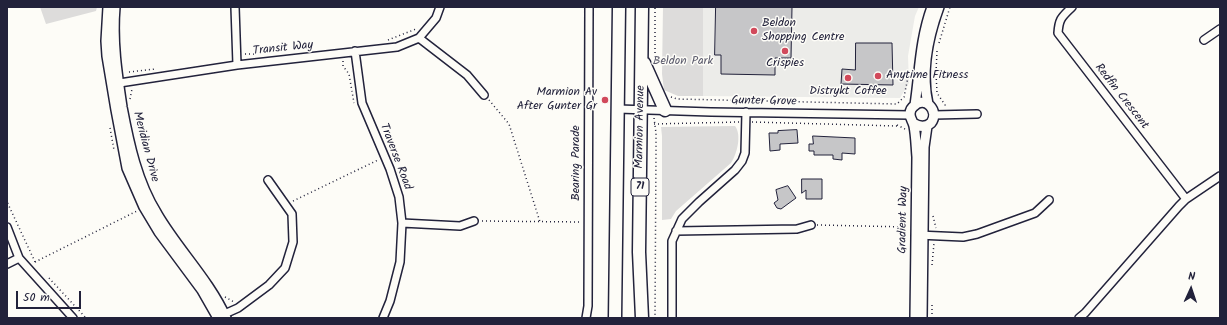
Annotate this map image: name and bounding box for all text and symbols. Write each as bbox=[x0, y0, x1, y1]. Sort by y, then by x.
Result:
place label: Beldon Shopping Centre bbox=[762, 17, 844, 45]
marker: Beldon Shopping Centre bbox=[749, 26, 759, 36]
street label: Transit Way bbox=[252, 39, 314, 59]
marker: Crispies bbox=[780, 46, 790, 56]
park label: Beldon Park bbox=[653, 55, 713, 69]
place label: Crispies bbox=[766, 57, 804, 71]
street label: Redfin Crescent bbox=[1091, 61, 1151, 133]
place label: Anytime Fitness bbox=[886, 69, 968, 83]
marker: Anytime Fitness bbox=[873, 71, 883, 81]
marker: Distrykt Coffee bbox=[843, 73, 853, 83]
street label: Marmion Avenue bbox=[633, 85, 649, 169]
place label: Distrykt Coffee bbox=[809, 85, 887, 99]
place label: Marmion Av After Gunter Gr bbox=[517, 86, 597, 114]
street label: Gunter Grove bbox=[731, 94, 797, 110]
marker: Marmion Av After Gunter Gr bbox=[600, 95, 610, 105]
street label: Meridian Drive bbox=[129, 110, 161, 184]
street label: Traverse Road bbox=[376, 122, 414, 192]
street label: Bearing Parade bbox=[570, 125, 584, 201]
road number: 71 bbox=[631, 178, 649, 196]
street label: Gradient Way bbox=[896, 186, 912, 254]
text: N bbox=[1188, 268, 1196, 286]
north arrow bbox=[1171, 269, 1211, 309]
scale bar bbox=[18, 283, 83, 309]
text: 50 m bbox=[23, 288, 50, 307]

